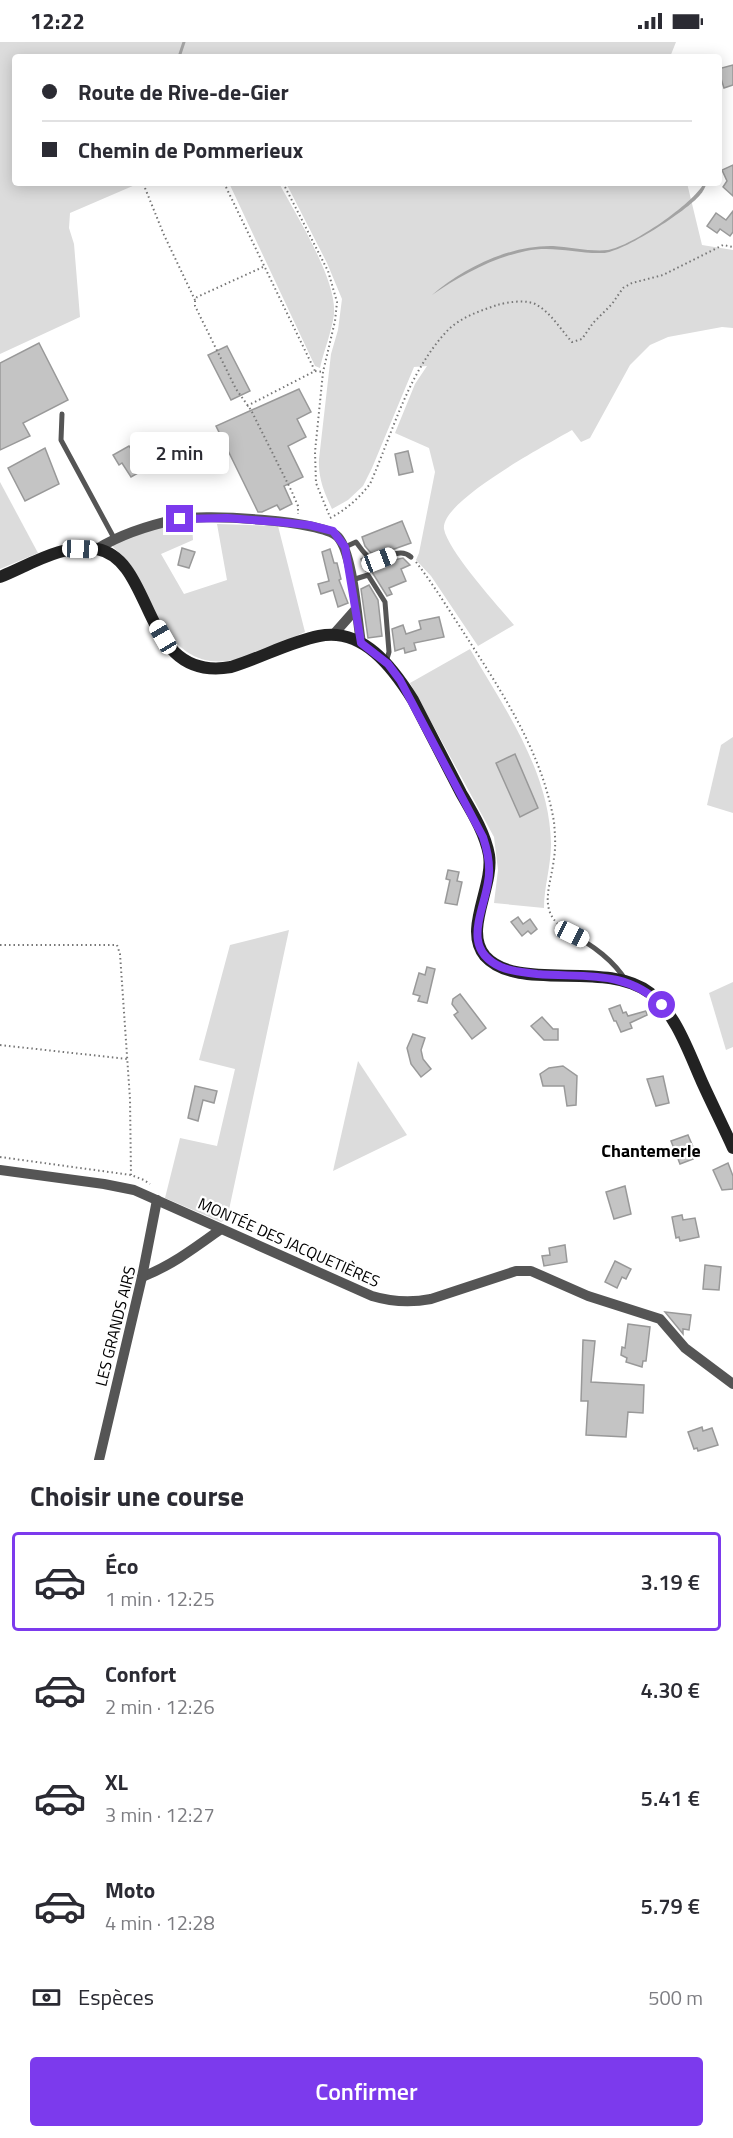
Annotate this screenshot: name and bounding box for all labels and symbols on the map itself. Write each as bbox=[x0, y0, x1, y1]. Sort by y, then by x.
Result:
callout: 2 min bbox=[130, 432, 230, 474]
route end bbox=[166, 505, 193, 532]
car bbox=[62, 539, 98, 559]
car bbox=[359, 545, 399, 575]
car bbox=[146, 617, 180, 657]
car bbox=[552, 918, 592, 950]
route start bbox=[648, 991, 675, 1018]
district label: Chantemerle bbox=[601, 1137, 701, 1164]
street label: MONTÉE DES JACQUETIÈRES bbox=[194, 1191, 384, 1293]
street label: LES GRANDS AIRS bbox=[88, 1263, 142, 1389]

